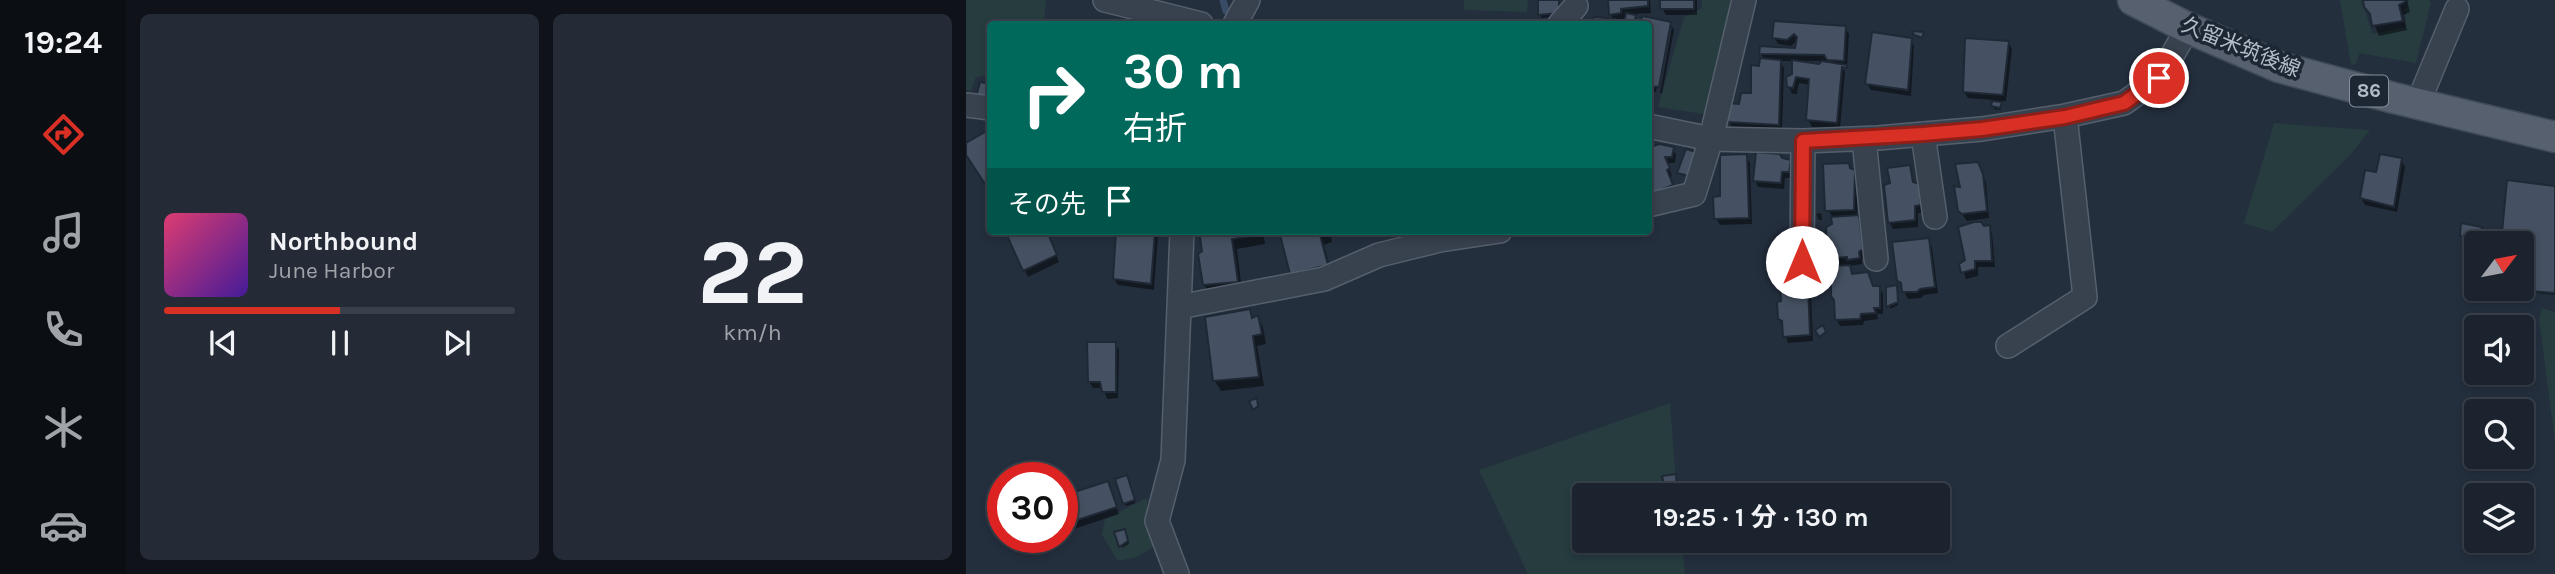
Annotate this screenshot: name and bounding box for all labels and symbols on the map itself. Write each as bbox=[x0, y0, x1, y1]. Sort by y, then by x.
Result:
street label: 久留米筑後線 bbox=[2178, 12, 2304, 82]
pin bbox=[2129, 48, 2189, 108]
road number: 86 bbox=[2350, 76, 2388, 106]
position arrow bbox=[1765, 225, 1839, 299]
north arrow bbox=[2464, 231, 2534, 301]
speed limit sign: 30 bbox=[987, 462, 1078, 553]

